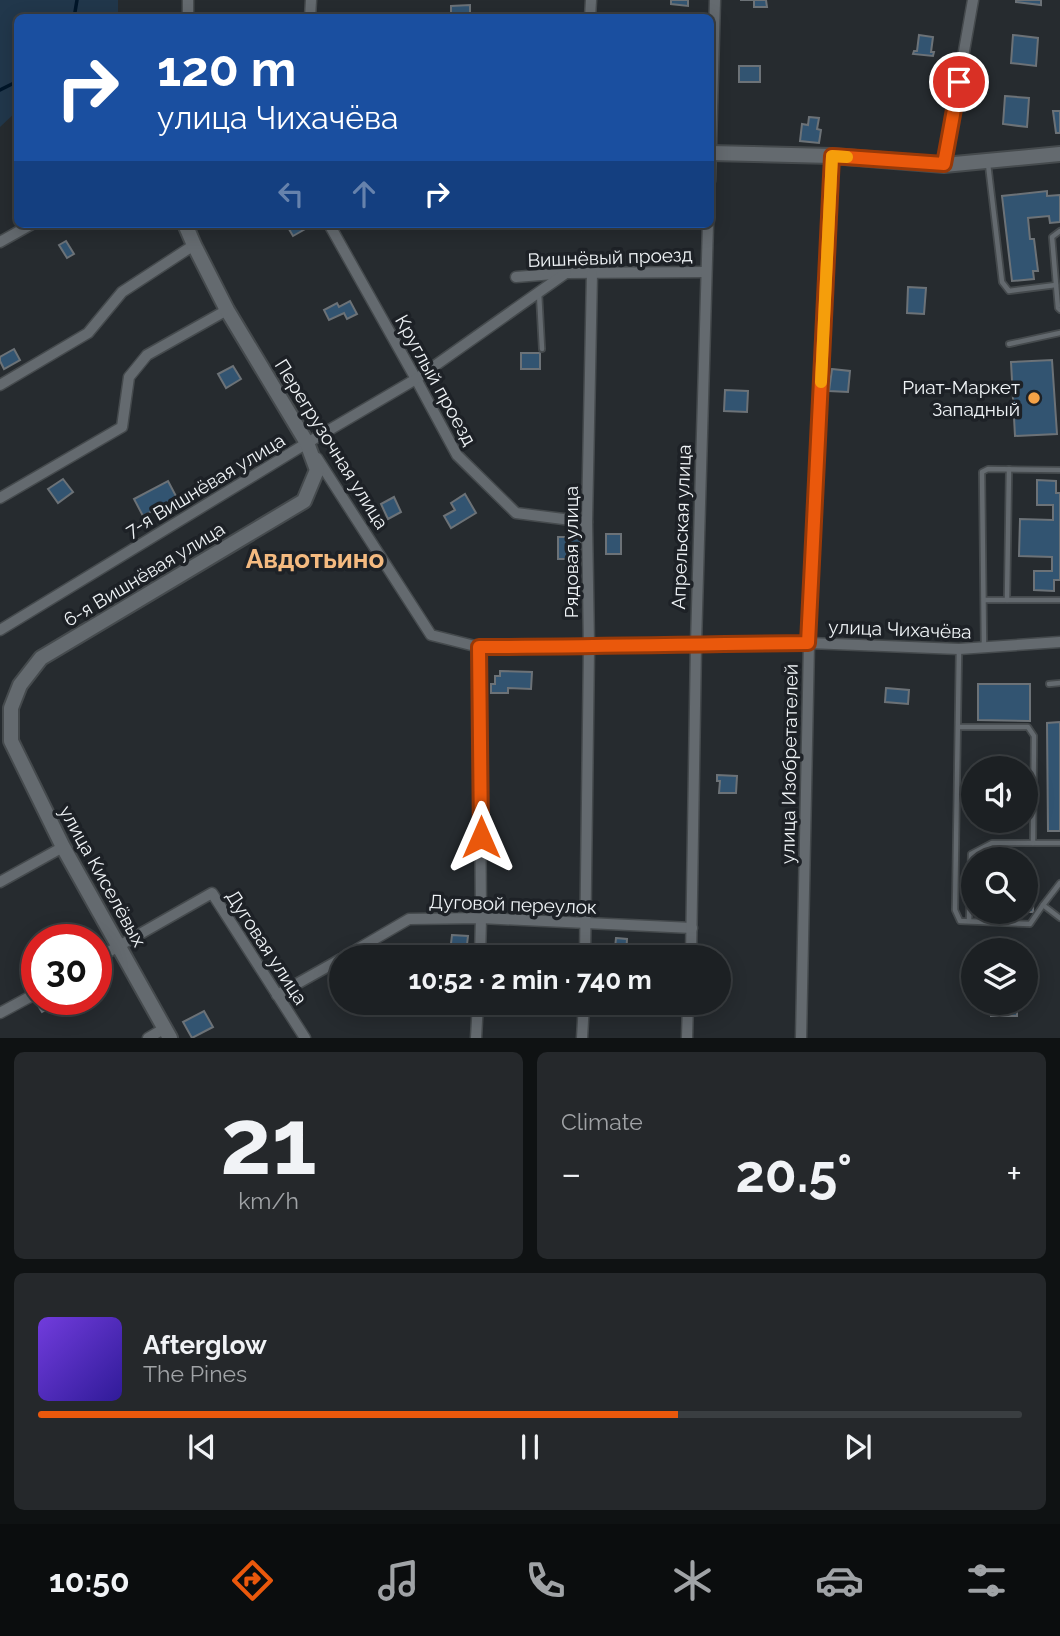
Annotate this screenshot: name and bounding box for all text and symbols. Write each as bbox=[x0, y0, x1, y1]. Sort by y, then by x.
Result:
text: 120 m bbox=[157, 40, 296, 97]
icon: right bbox=[42, 42, 133, 133]
pin bbox=[929, 52, 989, 112]
icon: arrive bbox=[940, 63, 978, 101]
text: улица Чихачёва bbox=[157, 99, 399, 136]
icon: left bbox=[272, 175, 310, 213]
icon: ahead bbox=[345, 175, 383, 213]
icon: right bbox=[418, 175, 456, 213]
street label: Вишнёвый проезд bbox=[527, 243, 693, 271]
street label: Круглый проезд bbox=[391, 311, 481, 449]
street label: Перегрузочная улица bbox=[271, 355, 393, 533]
place label: Риат-Маркет Западный bbox=[902, 376, 1020, 420]
marker: Риат-Маркет Западный bbox=[1026, 390, 1042, 406]
street label: 7-я Вишнёвая улица bbox=[121, 429, 289, 541]
street label: Апрельская улица bbox=[667, 444, 695, 610]
street label: Рядовая улица bbox=[560, 486, 582, 618]
street label: 6-я Вишнёвая улица bbox=[60, 517, 228, 631]
district label: Авдотьино bbox=[246, 544, 384, 574]
street label: улица Чихачёва bbox=[828, 616, 972, 642]
street label: улица Изобретателей bbox=[776, 664, 802, 864]
map controls bbox=[961, 756, 1038, 1015]
button: sound bbox=[961, 756, 1038, 833]
position arrow bbox=[444, 800, 518, 874]
street label: улица Киселёвых bbox=[55, 802, 151, 951]
button: search bbox=[961, 847, 1038, 924]
street label: Дуговая улица bbox=[222, 886, 312, 1008]
street label: Дуговой переулок bbox=[429, 890, 597, 918]
speed limit sign: 30 bbox=[21, 924, 112, 1015]
button: layers bbox=[961, 938, 1038, 1015]
text: 10:52 · 2 min · 740 m bbox=[408, 965, 652, 995]
text: 21 bbox=[220, 1088, 317, 1195]
text: Climate bbox=[561, 1108, 643, 1135]
text: 20.5° bbox=[736, 1143, 852, 1204]
text: − bbox=[561, 1151, 581, 1196]
text: + bbox=[1006, 1151, 1022, 1196]
text: km/h bbox=[238, 1187, 299, 1214]
text: Afterglow bbox=[143, 1330, 267, 1360]
text: The Pines bbox=[143, 1360, 247, 1387]
icon: previous bbox=[183, 1428, 221, 1466]
icon: pause bbox=[511, 1428, 549, 1466]
icon: next bbox=[839, 1428, 877, 1466]
icon: directions bbox=[228, 1556, 277, 1605]
icon: music bbox=[374, 1556, 423, 1605]
icon: phone bbox=[521, 1556, 570, 1605]
icon: climate bbox=[668, 1556, 717, 1605]
icon: car bbox=[815, 1556, 864, 1605]
icon: filters bbox=[962, 1556, 1011, 1605]
text: 10:50 bbox=[49, 1562, 130, 1599]

